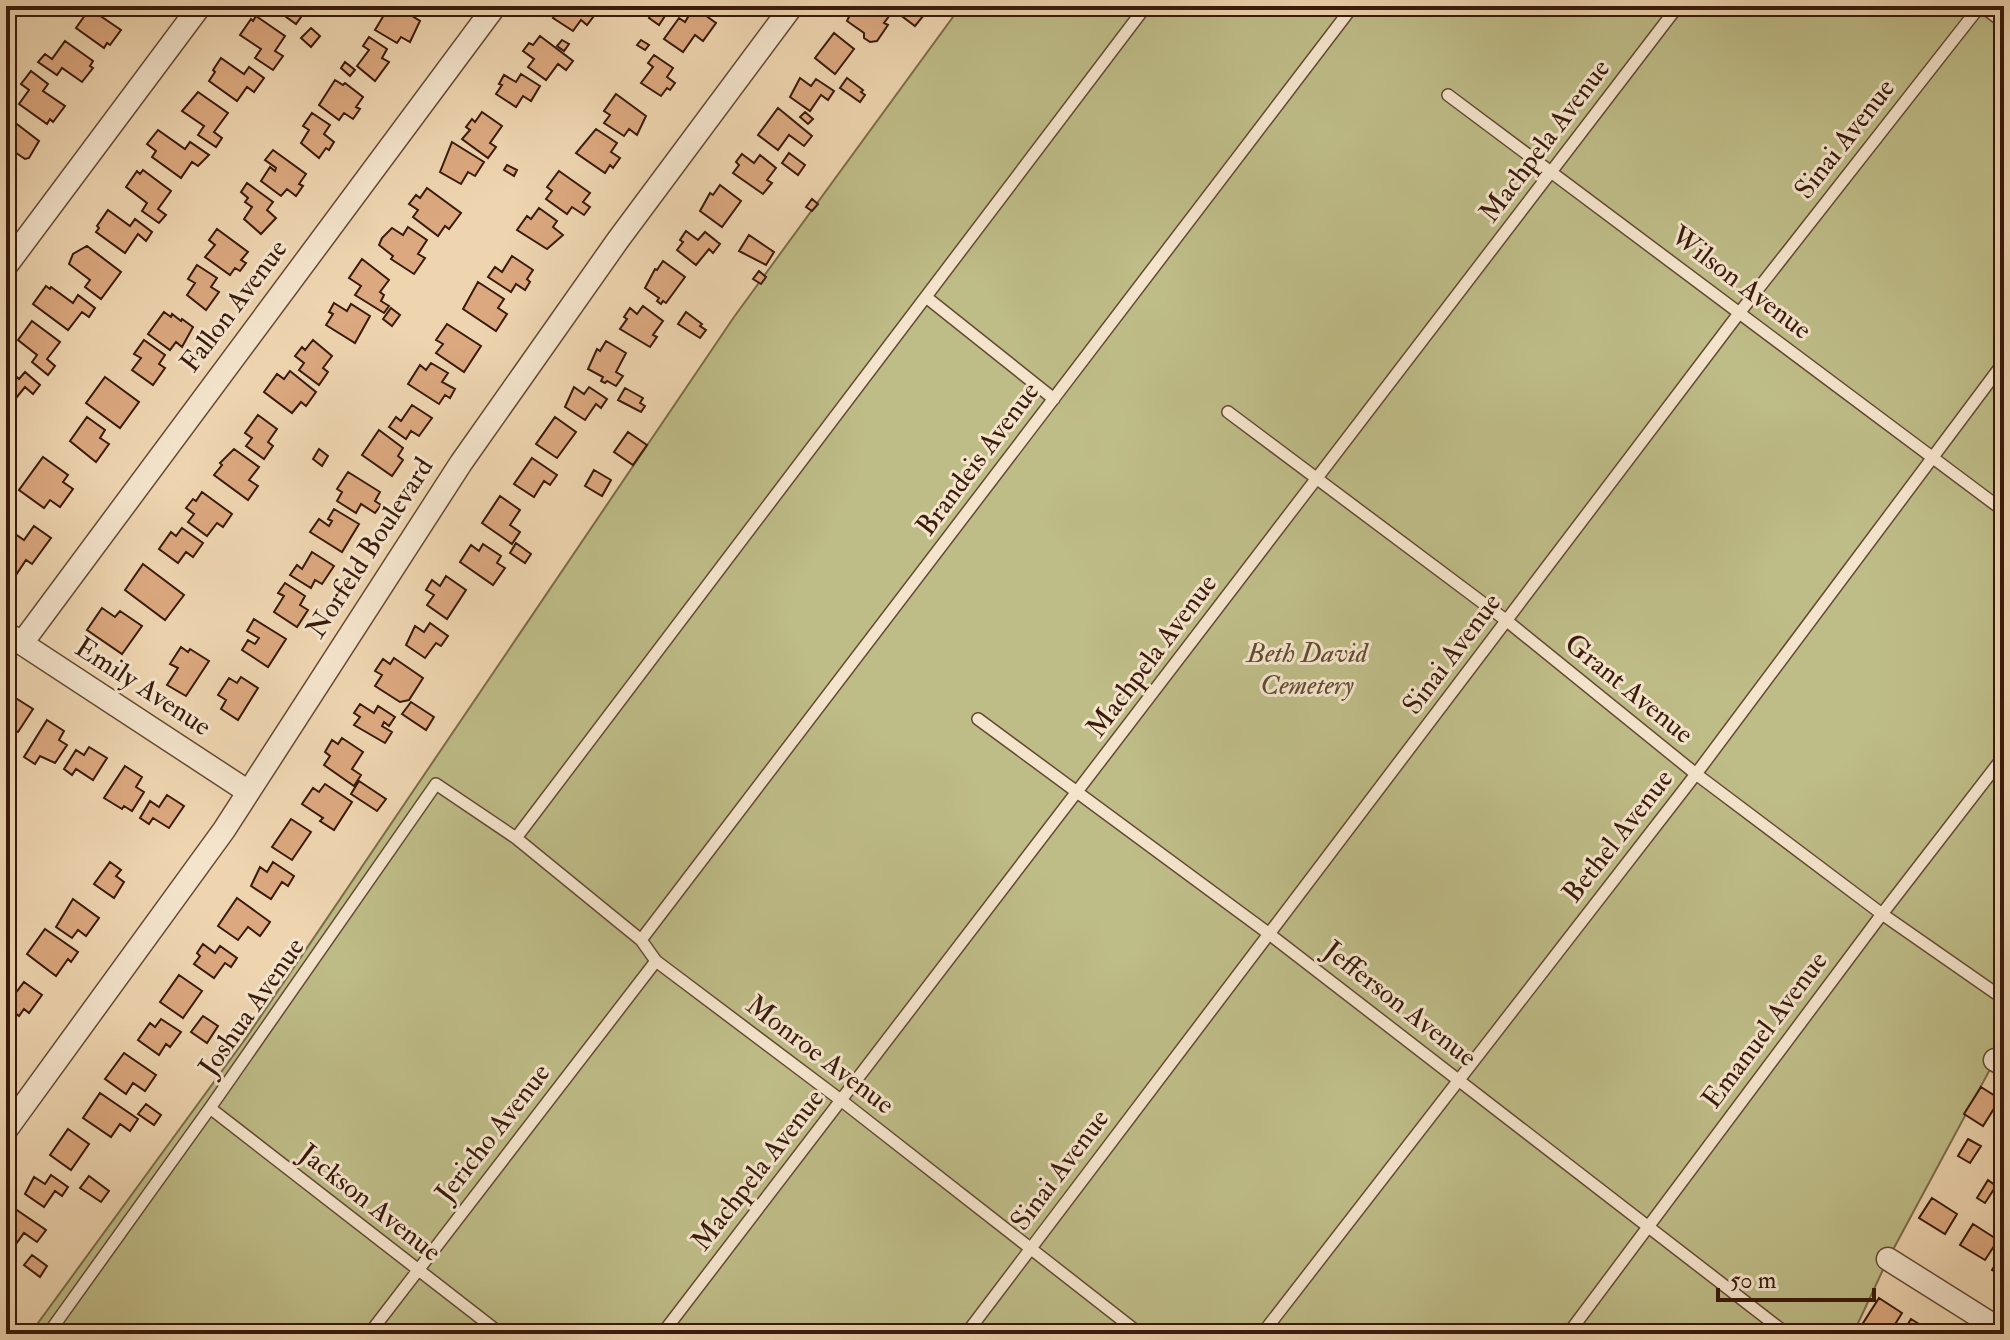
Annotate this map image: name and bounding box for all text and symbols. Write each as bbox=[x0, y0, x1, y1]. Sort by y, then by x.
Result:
street label: Machpela Avenue bbox=[1472, 52, 1618, 230]
street label: Sinai Avenue bbox=[1787, 72, 1903, 206]
street label: Wilson Avenue bbox=[1663, 218, 1819, 348]
street label: Fallon Avenue bbox=[173, 232, 296, 379]
street label: Brandeis Avenue bbox=[909, 375, 1048, 543]
street label: Norfeld Boulevard bbox=[299, 451, 442, 645]
street label: Machpela Avenue bbox=[1079, 567, 1225, 745]
street label: Sinai Avenue bbox=[1395, 586, 1509, 722]
street label: Grant Avenue bbox=[1557, 626, 1701, 752]
street label: Emily Avenue bbox=[68, 630, 218, 744]
park label: Beth David Cemetery bbox=[1244, 636, 1370, 703]
street label: Bethel Avenue bbox=[1555, 762, 1681, 910]
street label: Joshua Avenue bbox=[191, 931, 313, 1084]
street label: Jefferson Avenue bbox=[1315, 933, 1484, 1075]
street label: Emanuel Avenue bbox=[1694, 944, 1836, 1116]
street label: Monroe Avenue bbox=[739, 988, 901, 1122]
street label: Jericho Avenue bbox=[427, 1056, 558, 1210]
street label: Machpela Avenue bbox=[684, 1082, 832, 1258]
street label: Sinai Avenue bbox=[1003, 1102, 1117, 1238]
street label: Jackson Avenue bbox=[291, 1136, 448, 1270]
scale bar bbox=[1718, 1252, 1874, 1302]
text: 50 m bbox=[1730, 1265, 1777, 1296]

